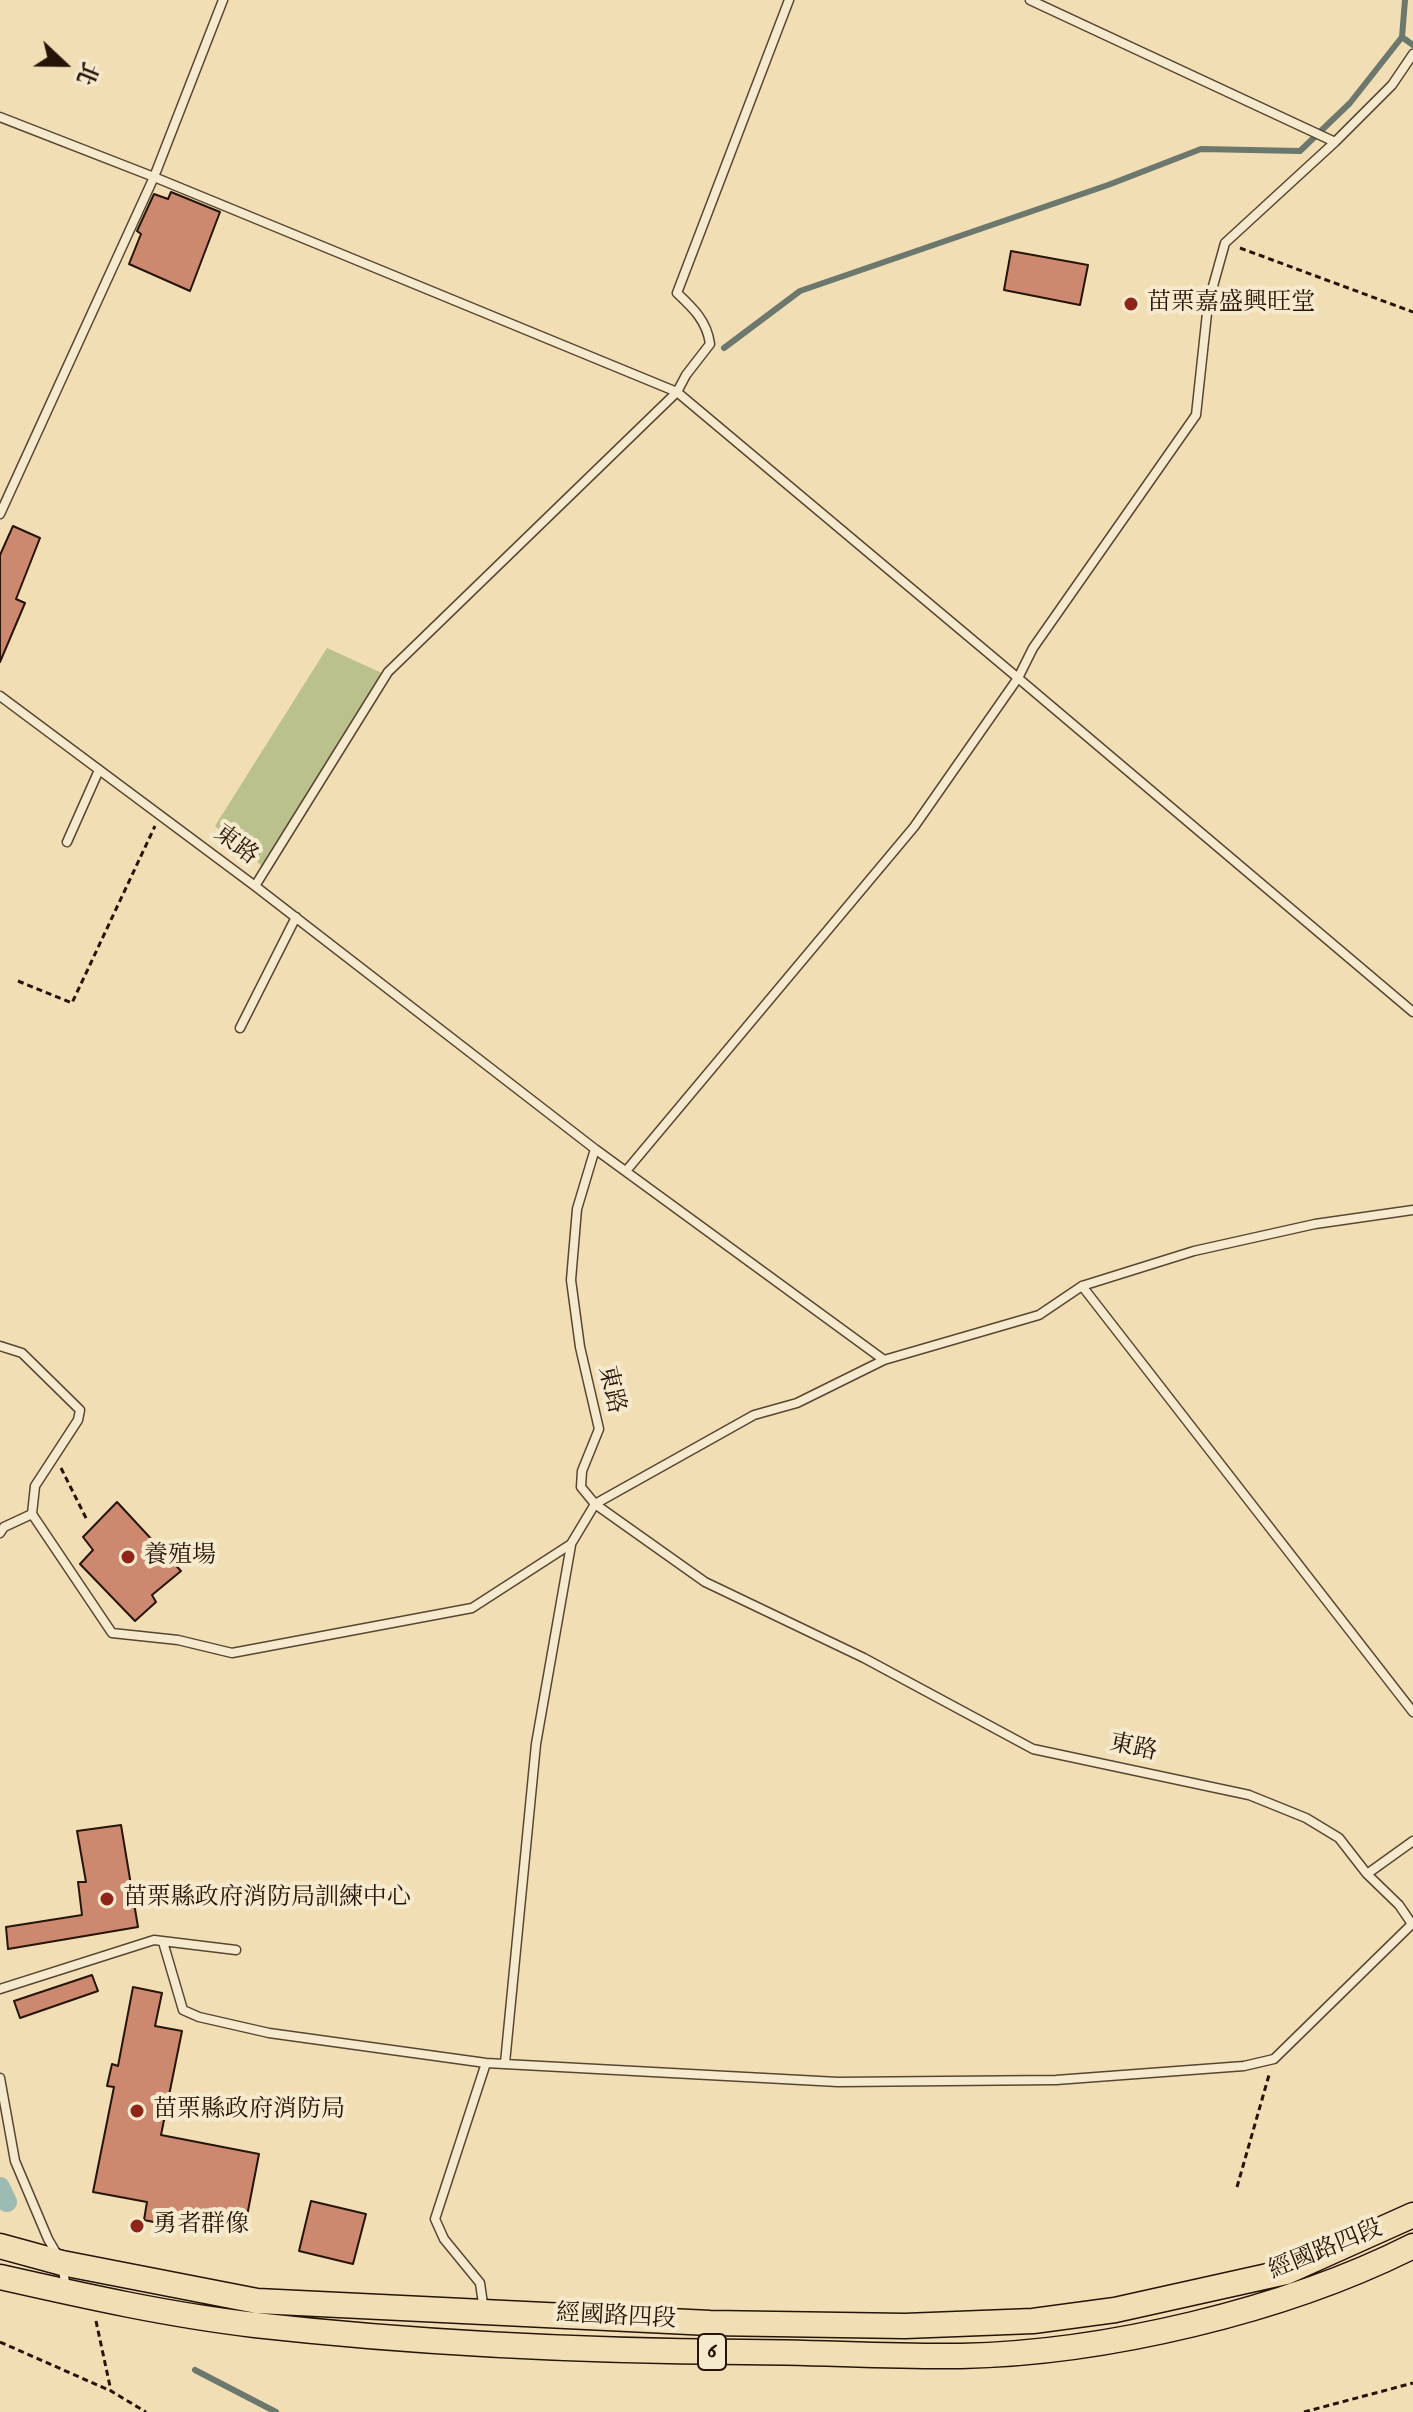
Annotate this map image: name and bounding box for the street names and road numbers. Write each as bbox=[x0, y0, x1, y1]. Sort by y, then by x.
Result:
street label: 東路 bbox=[207, 820, 263, 872]
street label: 東路 bbox=[591, 1363, 629, 1417]
street label: 東路 bbox=[1107, 1730, 1159, 1768]
street label: 經國路四段 bbox=[1265, 2215, 1387, 2287]
street label: 經國路四段 bbox=[555, 2300, 677, 2336]
road number: 6 bbox=[698, 2334, 726, 2370]

